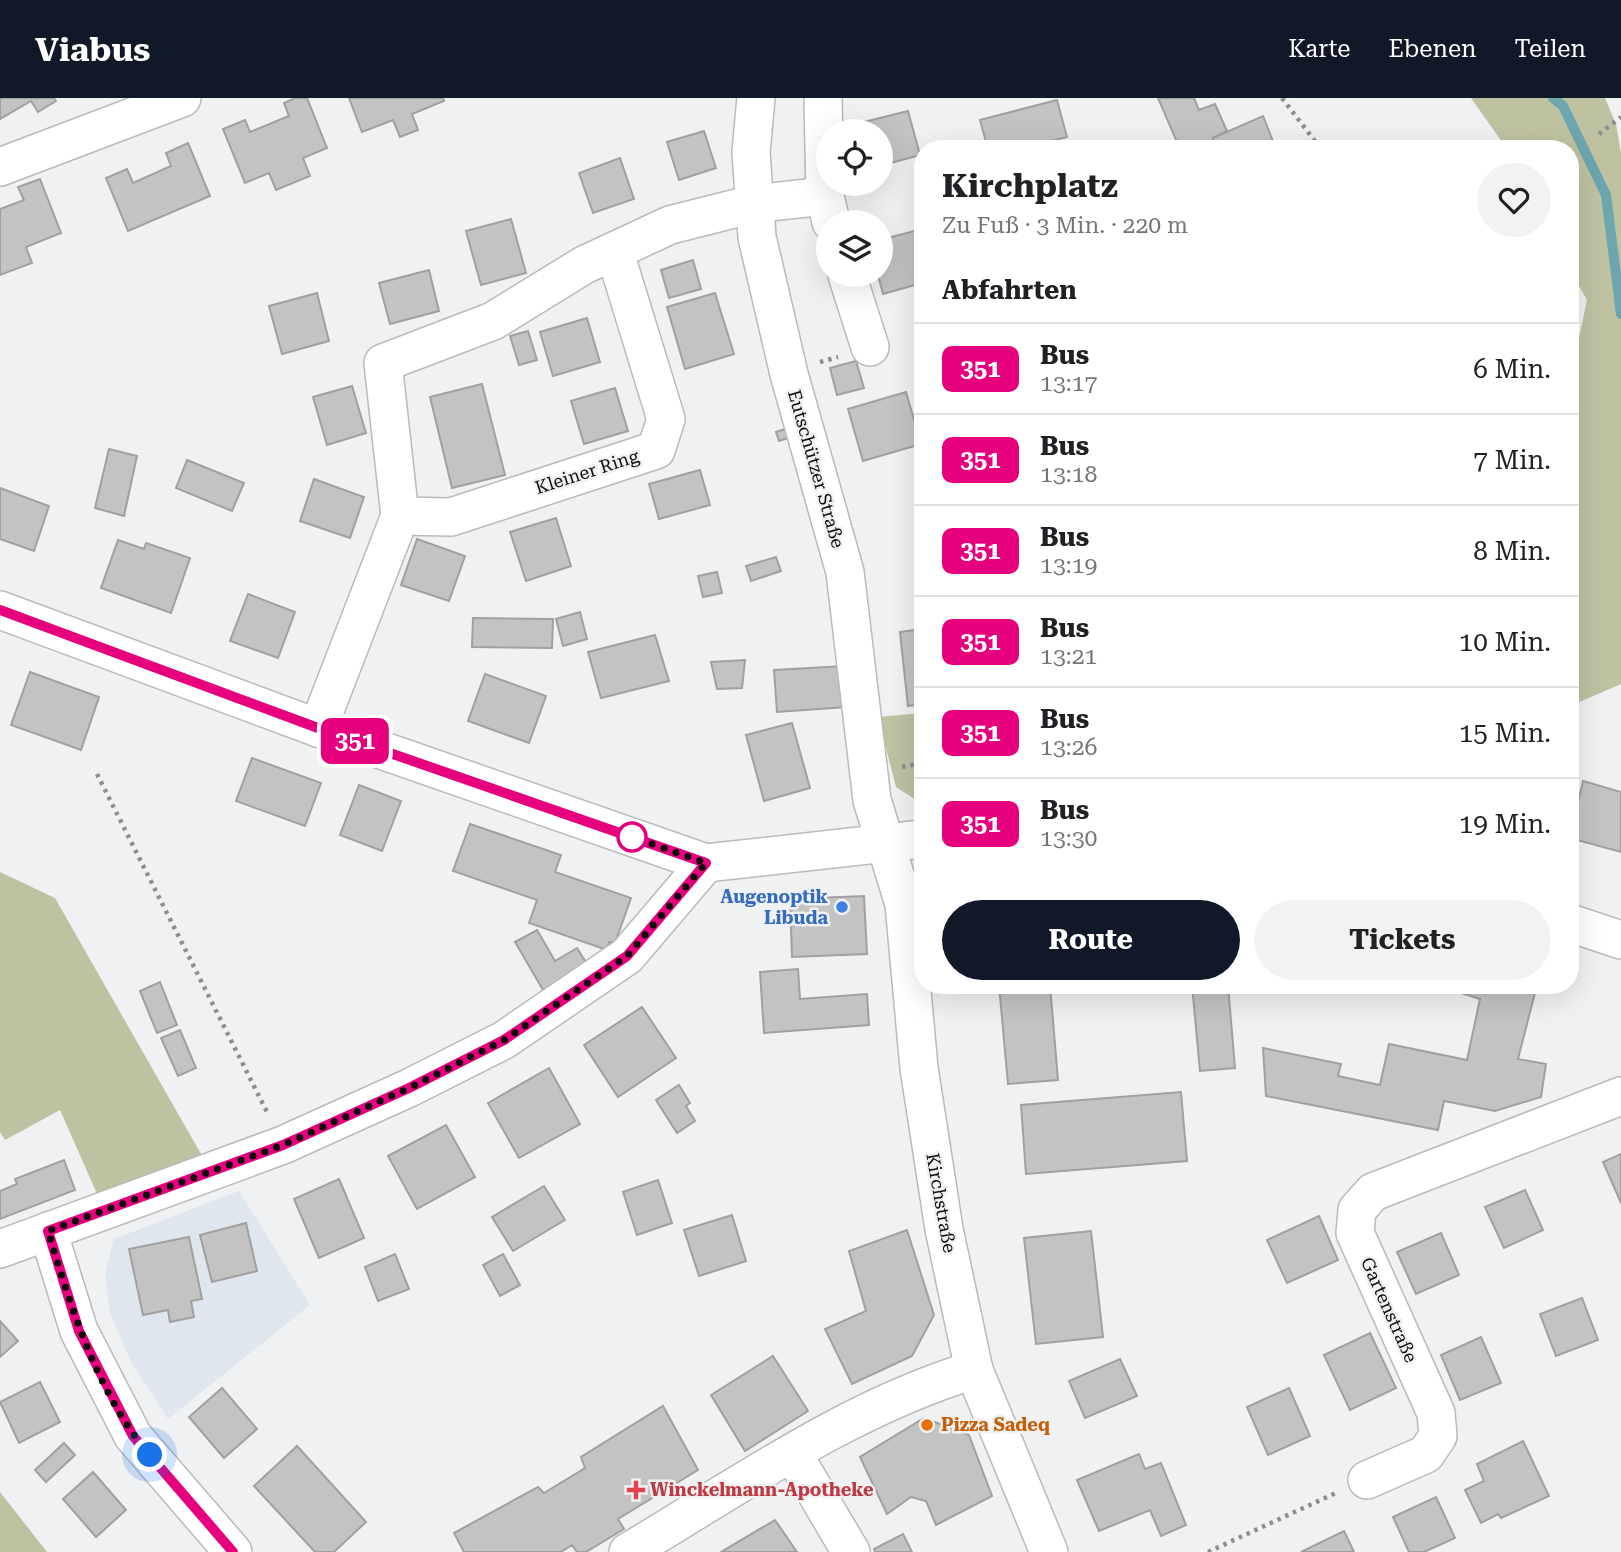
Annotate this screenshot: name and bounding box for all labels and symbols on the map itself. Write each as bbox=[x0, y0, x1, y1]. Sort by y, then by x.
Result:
street label: Eutschützer Straße bbox=[784, 387, 849, 551]
street label: Kleiner Ring bbox=[532, 445, 642, 498]
line badge: 351 bbox=[315, 718, 395, 764]
unlabelled marker bbox=[617, 822, 647, 852]
place label: Augenoptik Libuda bbox=[720, 886, 829, 928]
marker: Augenoptik Libuda bbox=[834, 899, 850, 915]
street label: Kirchstraße bbox=[922, 1151, 961, 1255]
street label: Gartenstraße bbox=[1357, 1254, 1422, 1366]
place label: Pizza Sadeq bbox=[941, 1414, 1050, 1435]
marker: Pizza Sadeq bbox=[919, 1417, 935, 1433]
your location bbox=[132, 1437, 167, 1472]
place label: Winckelmann-Apotheke bbox=[650, 1479, 874, 1500]
marker: Winckelmann-Apotheke bbox=[628, 1482, 644, 1498]

